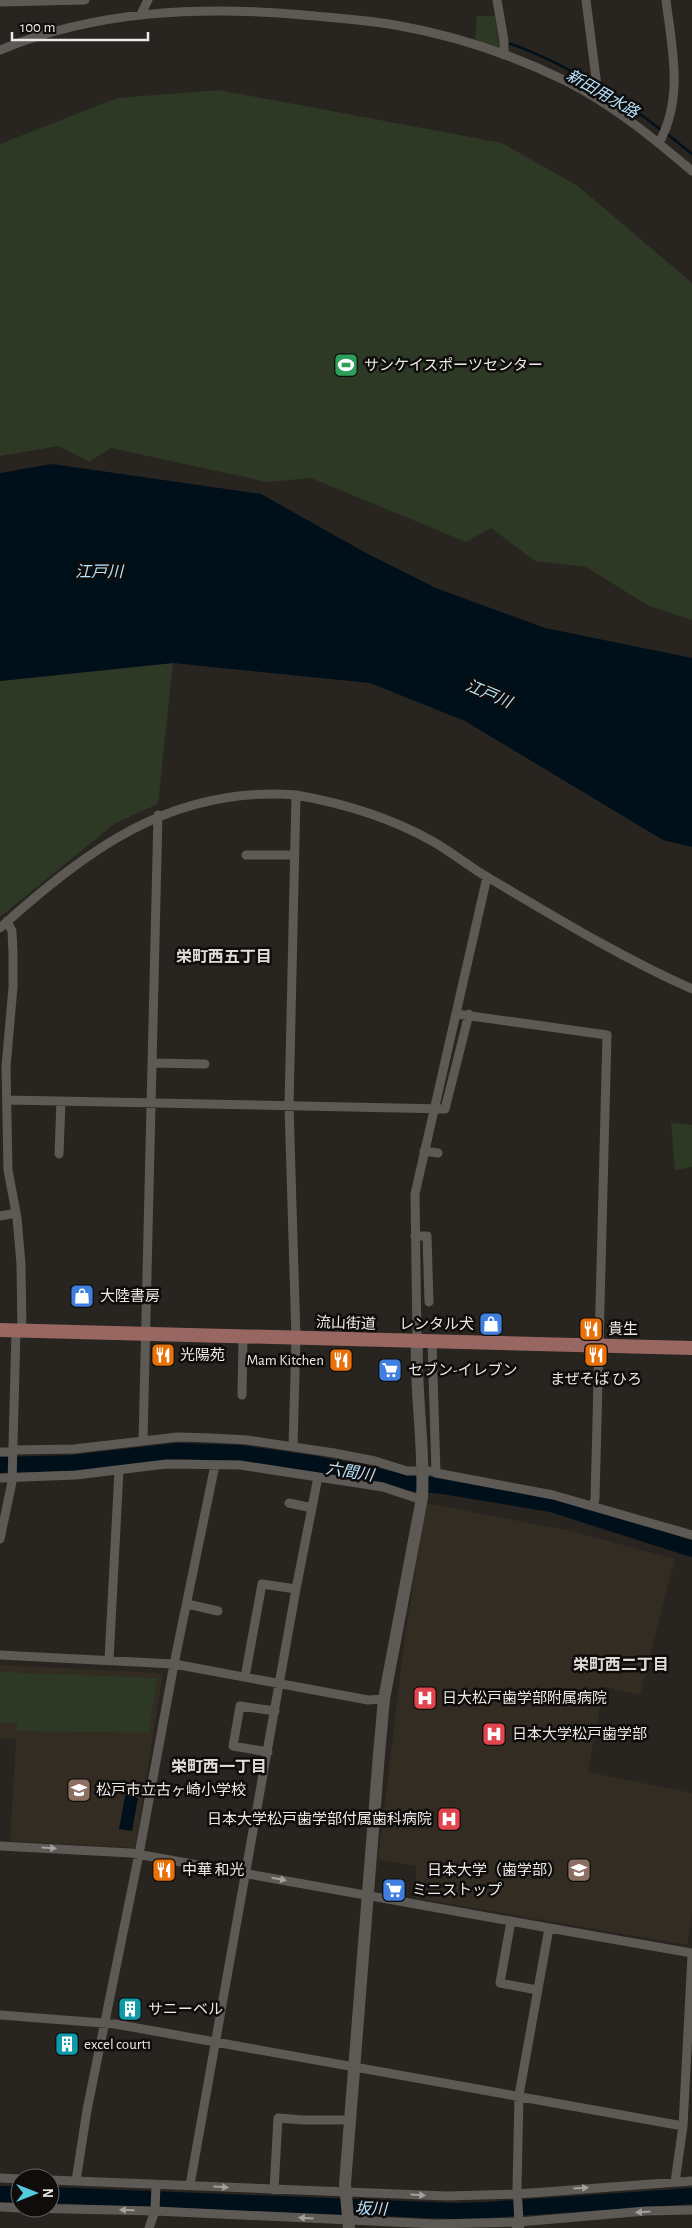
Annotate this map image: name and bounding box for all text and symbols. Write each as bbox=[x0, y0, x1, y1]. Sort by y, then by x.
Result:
scale bar bbox=[12, 10, 149, 42]
text: 100 m bbox=[20, 20, 55, 35]
water label: 新田用水路 bbox=[564, 66, 643, 122]
sports icon: サンケイスポーツセンター bbox=[333, 352, 359, 378]
place label: サンケイスポーツセンター bbox=[364, 357, 543, 373]
water label: 江戸川 bbox=[75, 563, 125, 580]
water label: 江戸川 bbox=[463, 676, 516, 711]
district label: 栄町西五丁目 bbox=[176, 948, 272, 965]
shop icon: 大陸書房 bbox=[69, 1283, 95, 1309]
place label: 大陸書房 bbox=[100, 1288, 160, 1304]
shop icon: レンタル犬 bbox=[478, 1311, 504, 1337]
street label: 流山街道 bbox=[316, 1314, 376, 1332]
place label: レンタル犬 bbox=[399, 1316, 474, 1332]
restaurant icon: 貴生 bbox=[578, 1316, 604, 1342]
place label: 貴生 bbox=[608, 1321, 638, 1337]
restaurant icon: 光陽苑 bbox=[150, 1342, 176, 1368]
restaurant icon: まぜそば ひろ bbox=[583, 1342, 609, 1368]
place label: 光陽苑 bbox=[180, 1347, 225, 1363]
restaurant icon: Mam Kitchen bbox=[328, 1347, 354, 1373]
place label: Mam Kitchen bbox=[246, 1353, 324, 1368]
supermarket icon: セブン-イレブン bbox=[377, 1357, 403, 1383]
place label: セブン-イレブン bbox=[408, 1362, 518, 1378]
place label: まぜそば ひろ bbox=[550, 1371, 642, 1387]
water label: 六間川 bbox=[325, 1459, 377, 1484]
district label: 栄町西二丁目 bbox=[573, 1656, 669, 1673]
hospital icon: 日大松戸歯学部附属病院 bbox=[412, 1685, 438, 1711]
place label: 日大松戸歯学部附属病院 bbox=[442, 1689, 607, 1706]
hospital icon: 日本大学松戸歯学部 bbox=[481, 1721, 507, 1747]
place label: 日本大学松戸歯学部 bbox=[512, 1726, 647, 1742]
district label: 栄町西一丁目 bbox=[171, 1758, 267, 1775]
school or university icon: 松戸市立古ヶ崎小学校 bbox=[66, 1777, 92, 1803]
place label: 松戸市立古ヶ崎小学校 bbox=[96, 1782, 246, 1798]
hospital icon: 日本大学松戸歯学部付属歯科病院 bbox=[436, 1806, 462, 1832]
place label: 日本大学松戸歯学部付属歯科病院 bbox=[207, 1810, 432, 1827]
one-way arrow bbox=[41, 1845, 57, 1853]
restaurant icon: 中華 和光 bbox=[151, 1857, 177, 1883]
school or university icon: 日本大学（歯学部） bbox=[566, 1857, 592, 1883]
place label: 中華 和光 bbox=[182, 1862, 244, 1878]
place label: 日本大学（歯学部） bbox=[427, 1862, 562, 1878]
one-way arrow bbox=[271, 1876, 287, 1884]
supermarket icon: ミニストップ bbox=[381, 1877, 407, 1903]
place label: ミニストップ bbox=[412, 1882, 502, 1898]
building icon: サニーベル bbox=[117, 1996, 143, 2022]
place label: サニーベル bbox=[148, 2002, 223, 2017]
building icon: excel court1 bbox=[54, 2031, 80, 2057]
place label: excel court1 bbox=[84, 2037, 152, 2052]
north arrow bbox=[10, 2168, 60, 2218]
one-way arrow bbox=[213, 2184, 229, 2192]
one-way arrow bbox=[573, 2184, 589, 2192]
text: N bbox=[40, 2188, 54, 2198]
one-way arrow bbox=[411, 2191, 427, 2199]
water label: 坂川 bbox=[355, 2199, 389, 2218]
one-way arrow bbox=[118, 2206, 134, 2214]
one-way arrow bbox=[635, 2208, 651, 2216]
one-way arrow bbox=[298, 2214, 314, 2222]

